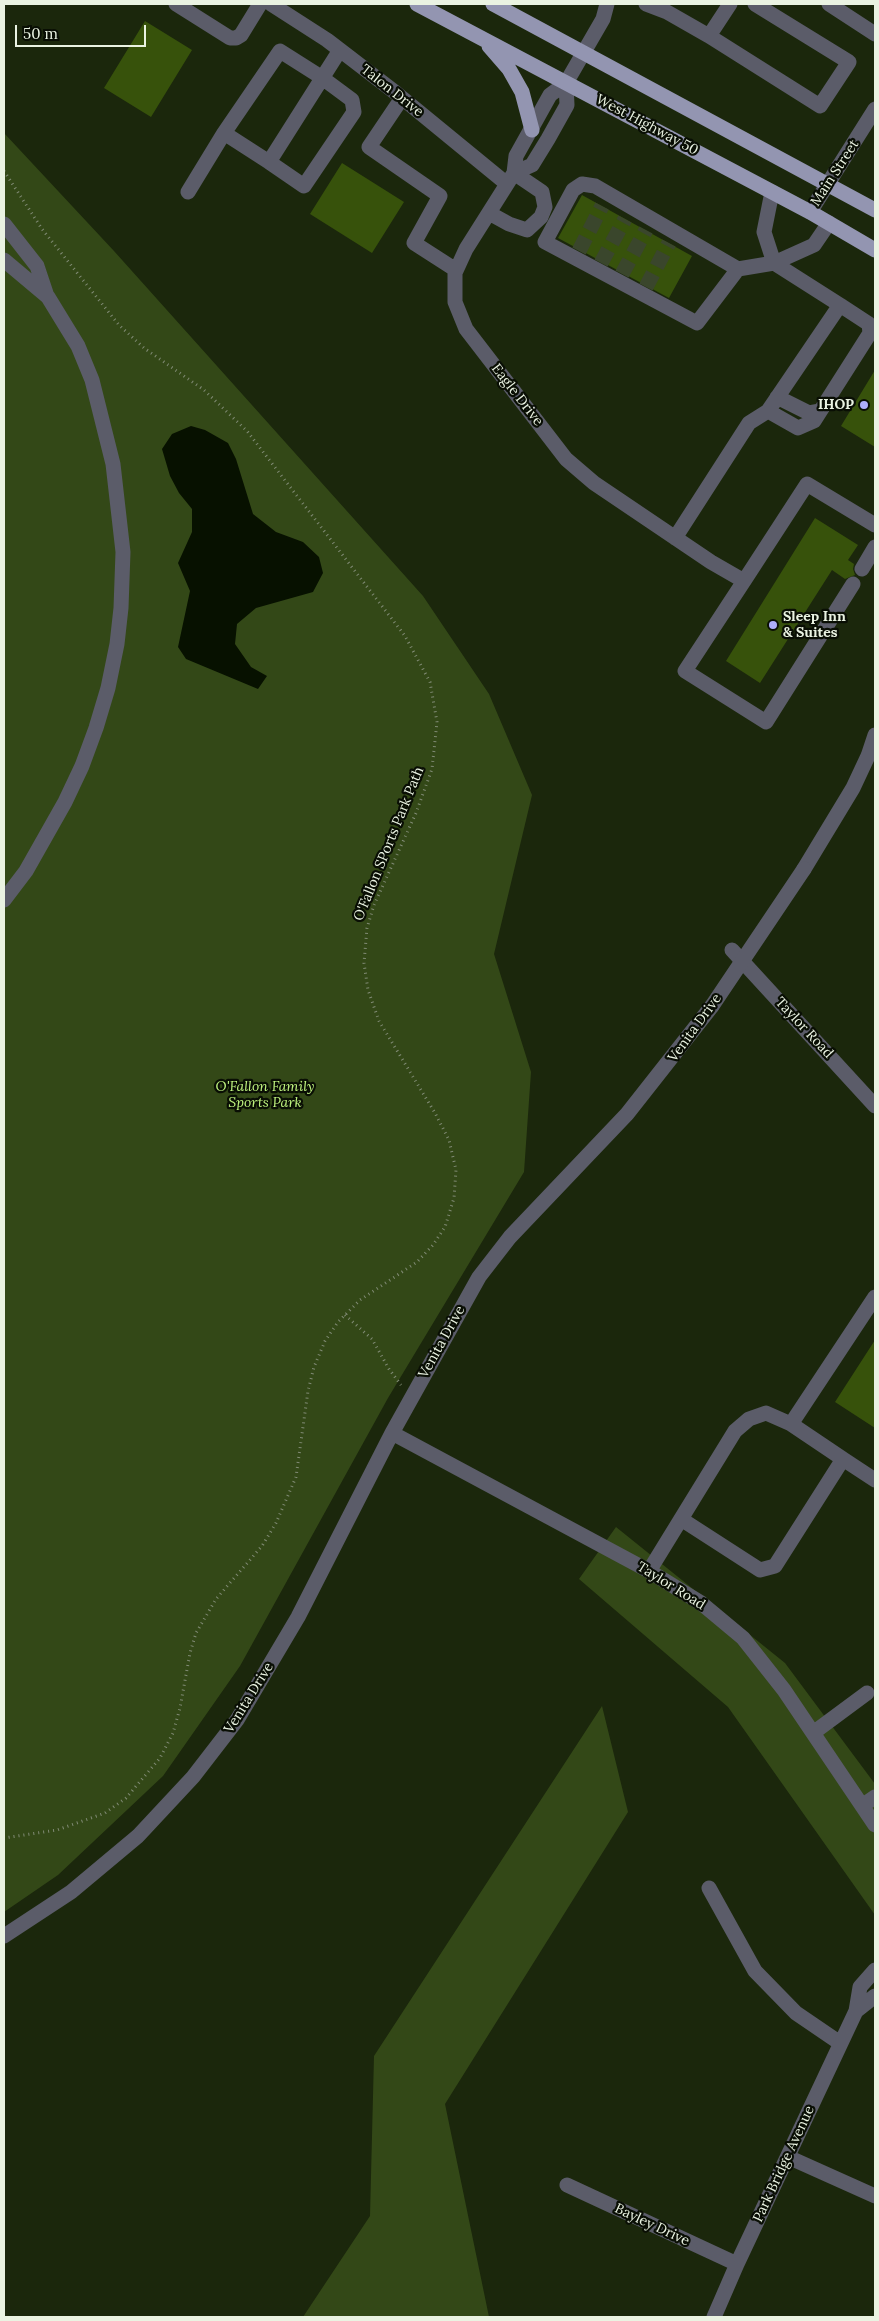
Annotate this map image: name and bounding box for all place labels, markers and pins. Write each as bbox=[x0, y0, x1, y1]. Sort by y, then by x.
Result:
place label: IHOP bbox=[818, 397, 854, 413]
marker: IHOP bbox=[858, 399, 870, 411]
place label: Sleep Inn & Suites bbox=[783, 609, 846, 642]
marker: Sleep Inn & Suites bbox=[767, 619, 779, 631]

